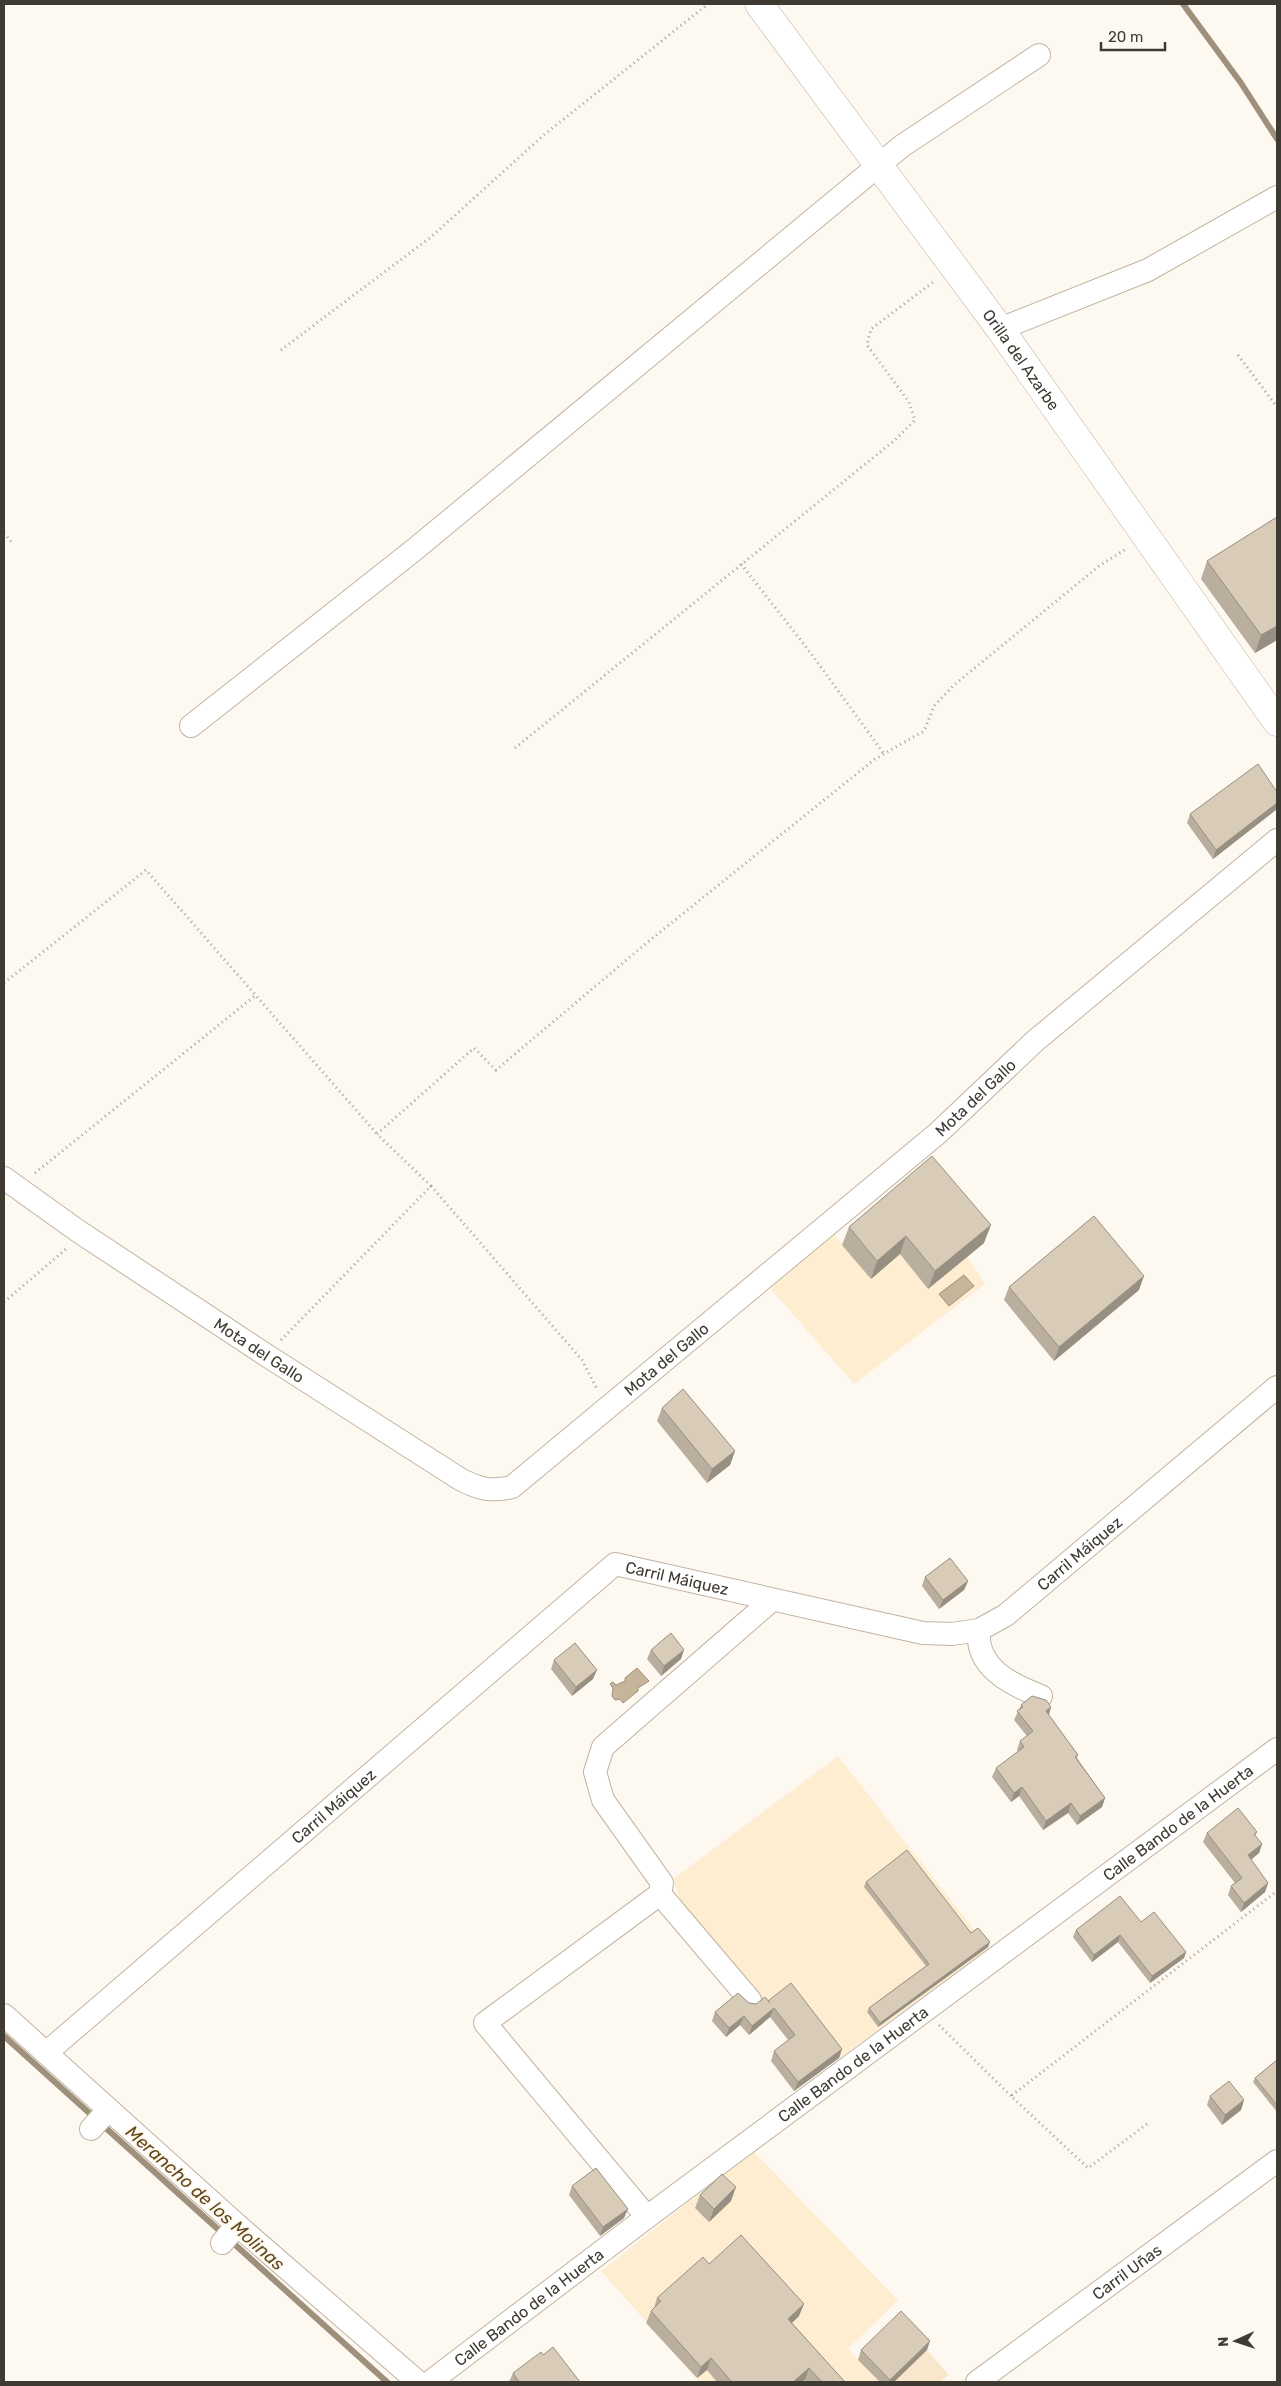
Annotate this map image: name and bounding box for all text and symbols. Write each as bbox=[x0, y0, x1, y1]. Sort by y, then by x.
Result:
scale bar bbox=[1101, 20, 1165, 52]
text: 20 m bbox=[1108, 28, 1143, 46]
street label: Orilla del Azarbe bbox=[979, 306, 1063, 414]
street label: Mota del Gallo bbox=[932, 1055, 1020, 1141]
street label: Mota del Gallo bbox=[210, 1314, 308, 1387]
street label: Mota del Gallo bbox=[620, 1319, 713, 1400]
street label: Carril Máiquez bbox=[1033, 1513, 1126, 1595]
street label: Carril Máiquez bbox=[624, 1558, 730, 1599]
street label: Calle Bando de la Huerta bbox=[1099, 1761, 1257, 1885]
street label: Carril Máiquez bbox=[288, 1765, 380, 1848]
street label: Calle Bando de la Huerta bbox=[774, 2002, 932, 2127]
water label: Merancho de los Molinas bbox=[121, 2121, 289, 2275]
street label: Carril Uñas bbox=[1089, 2240, 1165, 2304]
street label: Calle Bando de la Huerta bbox=[451, 2245, 607, 2370]
north arrow bbox=[1211, 2316, 1261, 2366]
text: N bbox=[1215, 2336, 1232, 2347]

